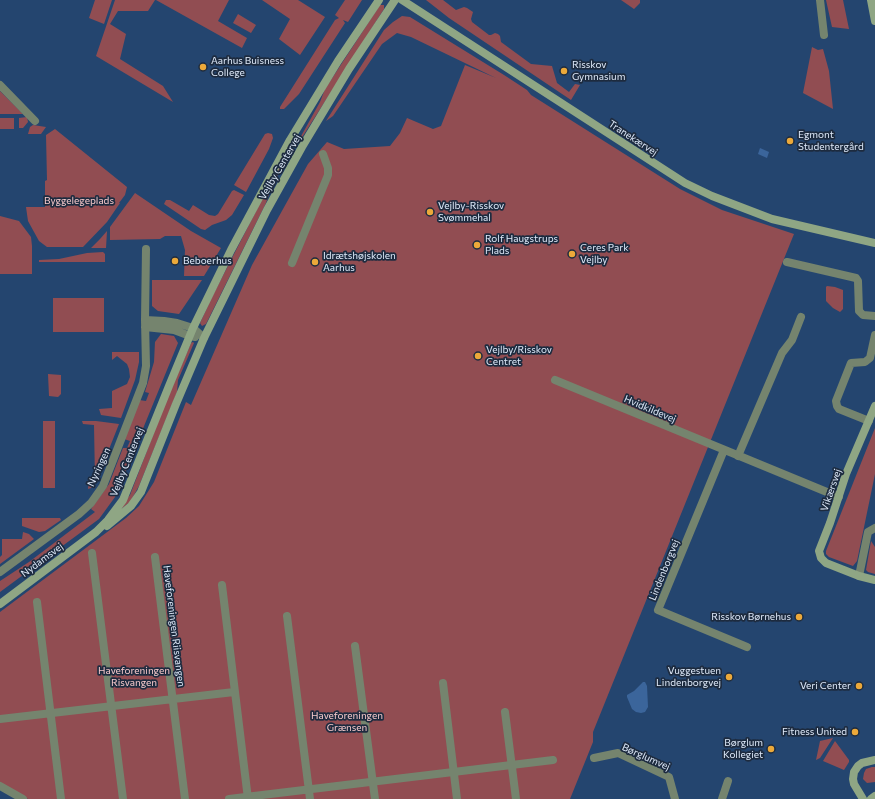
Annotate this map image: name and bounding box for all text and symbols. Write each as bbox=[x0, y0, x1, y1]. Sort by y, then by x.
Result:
place label: Aarhus Buisness College bbox=[211, 55, 284, 78]
place label: Risskov Gymnasium bbox=[572, 59, 625, 82]
marker: Aarhus Buisness College bbox=[198, 62, 208, 72]
marker: Risskov Gymnasium bbox=[559, 66, 569, 76]
street label: Tranekærvej bbox=[606, 118, 660, 158]
place label: Egmont Studentergård bbox=[798, 129, 864, 152]
street label: Vejlby Centervej bbox=[256, 132, 304, 202]
marker: Egmont Studentergård bbox=[785, 136, 795, 146]
park label: Byggelegeplads bbox=[44, 195, 114, 207]
place label: Vejlby-Risskov Svømmehal bbox=[438, 200, 504, 224]
marker: Vejlby-Risskov Svømmehal bbox=[425, 207, 435, 217]
place label: Rolf Haugstrups Plads bbox=[485, 233, 558, 256]
marker: Rolf Haugstrups Plads bbox=[472, 240, 482, 250]
place label: Ceres Park Vejlby bbox=[580, 242, 629, 266]
marker: Ceres Park Vejlby bbox=[567, 249, 577, 259]
place label: Idrætshøjskolen Aarhus bbox=[323, 250, 396, 274]
place label: Beboerhus bbox=[183, 255, 232, 267]
marker: Beboerhus bbox=[170, 256, 180, 266]
marker: Idrætshøjskolen Aarhus bbox=[310, 257, 320, 267]
place label: Vejlby/Risskov Centret bbox=[486, 344, 552, 368]
marker: Vejlby/Risskov Centret bbox=[473, 351, 483, 361]
street label: Hvidkildevej bbox=[622, 393, 678, 425]
street label: Vejlby Centervej bbox=[108, 426, 146, 498]
street label: Nyringen bbox=[85, 446, 113, 488]
street label: Vikærsvej bbox=[818, 467, 844, 513]
street label: Lindenborgvej bbox=[646, 538, 682, 602]
street label: Nydamsvej bbox=[19, 540, 65, 580]
street label: Haveforeningen Riisvangen bbox=[161, 565, 187, 687]
place label: Risskov Børnehus bbox=[711, 611, 791, 623]
marker: Risskov Børnehus bbox=[794, 612, 804, 622]
park label: Haveforeningen Risvangen bbox=[98, 665, 170, 688]
place label: Vuggestuen Lindenborgvej bbox=[656, 665, 721, 688]
marker: Vuggestuen Lindenborgvej bbox=[724, 672, 734, 682]
place label: Veri Center bbox=[800, 680, 851, 692]
marker: Veri Center bbox=[854, 681, 864, 691]
park label: Haveforeningen Grænsen bbox=[311, 710, 383, 734]
place label: Fitness United bbox=[782, 726, 847, 738]
marker: Fitness United bbox=[850, 727, 860, 737]
place label: Børglum Kollegiet bbox=[723, 737, 763, 760]
street label: Børglumvej bbox=[620, 741, 672, 773]
marker: Børglum Kollegiet bbox=[766, 744, 776, 754]

